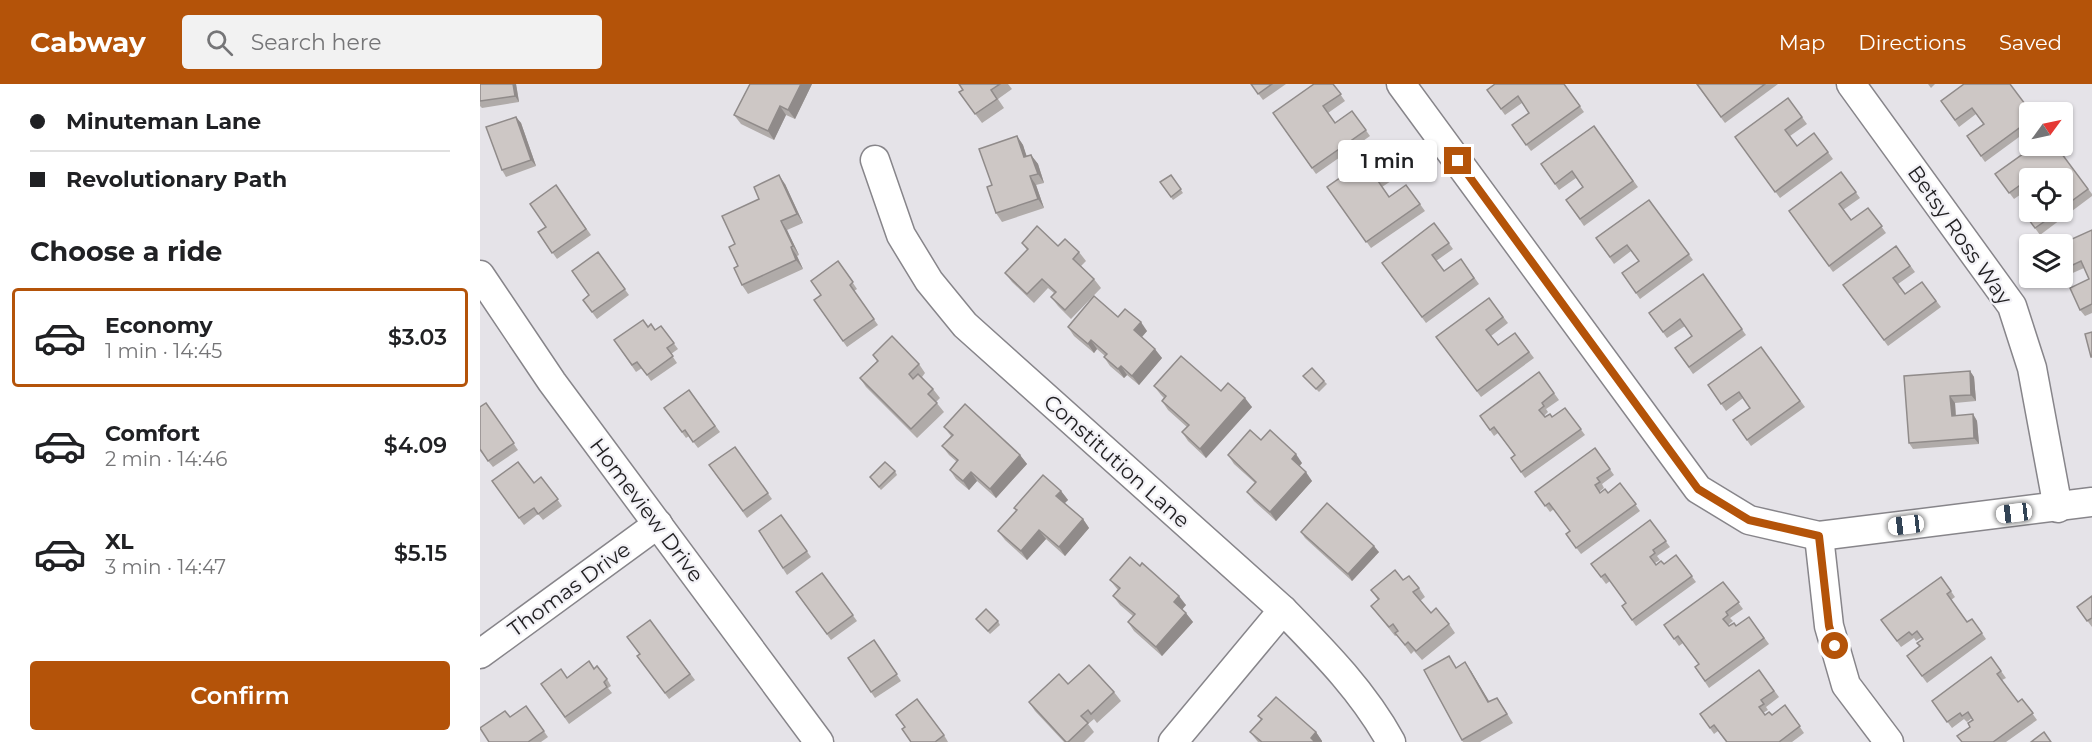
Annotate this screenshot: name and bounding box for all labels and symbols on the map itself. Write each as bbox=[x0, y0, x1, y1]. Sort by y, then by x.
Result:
north arrow bbox=[2019, 102, 2073, 156]
callout: 1 min bbox=[1338, 140, 1437, 182]
route end bbox=[1444, 147, 1471, 174]
street label: Betsy Ross Way bbox=[1903, 161, 2018, 310]
street label: Constitution Lane bbox=[1039, 389, 1195, 533]
street label: Homeview Drive bbox=[585, 433, 709, 587]
car bbox=[1995, 502, 2033, 524]
car bbox=[1887, 514, 1925, 536]
street label: Thomas Drive bbox=[503, 536, 635, 642]
route start bbox=[1821, 632, 1848, 659]

